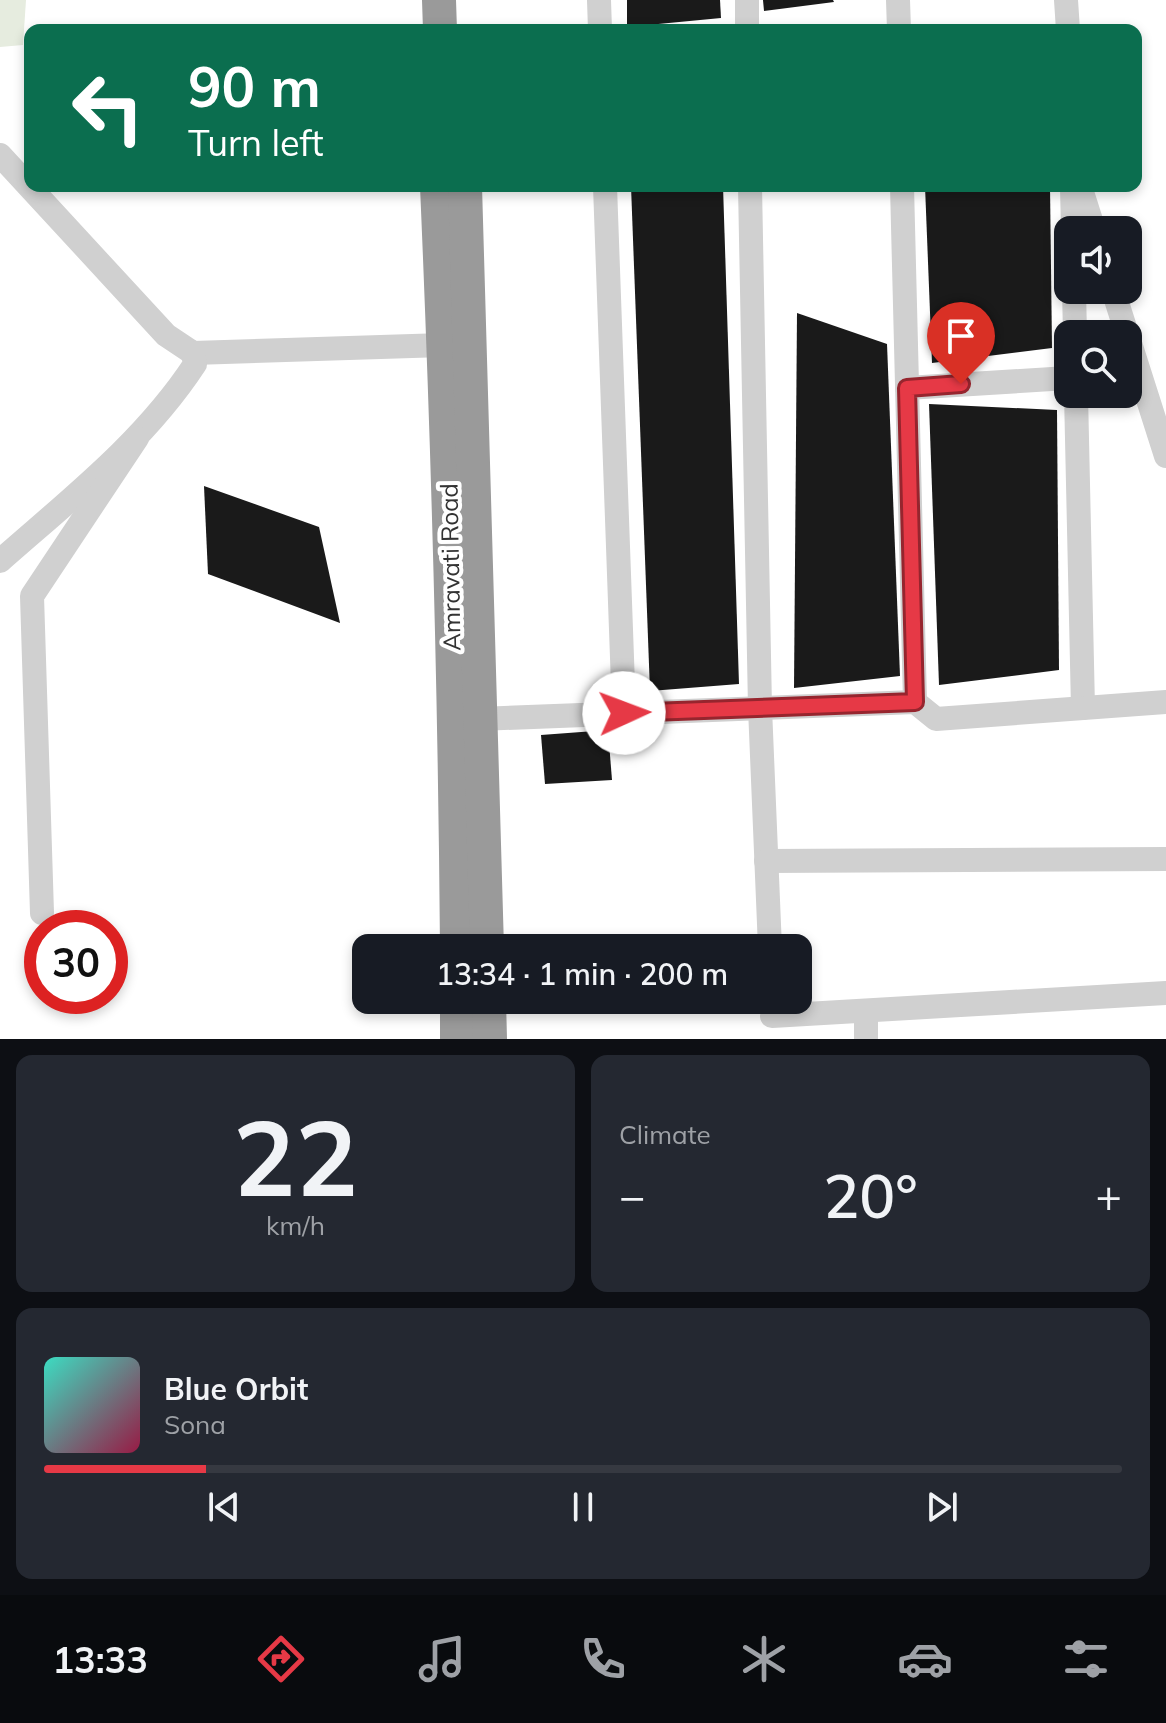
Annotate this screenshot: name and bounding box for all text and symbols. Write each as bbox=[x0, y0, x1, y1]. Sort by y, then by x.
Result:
text: 90 m bbox=[188, 51, 321, 121]
icon: left bbox=[56, 56, 160, 160]
text: Turn left bbox=[188, 120, 324, 165]
map controls bbox=[1054, 216, 1142, 408]
button: sound bbox=[1054, 216, 1142, 304]
pin bbox=[927, 302, 995, 384]
icon: arrive bbox=[939, 314, 983, 358]
button: search bbox=[1054, 320, 1142, 408]
street label: Amravati Road bbox=[434, 483, 466, 651]
position arrow bbox=[582, 671, 666, 755]
speed limit sign: 30 bbox=[24, 910, 128, 1014]
text: 13:34 · 1 min · 200 m bbox=[436, 955, 728, 993]
text: 22 bbox=[233, 1091, 358, 1222]
text: Climate bbox=[619, 1118, 711, 1151]
text: 20° bbox=[823, 1158, 918, 1233]
text: − bbox=[619, 1168, 645, 1223]
text: + bbox=[1096, 1168, 1122, 1223]
text: km/h bbox=[266, 1209, 325, 1242]
text: Blue Orbit bbox=[164, 1370, 308, 1408]
text: Sona bbox=[164, 1408, 226, 1441]
icon: previous bbox=[202, 1485, 246, 1529]
icon: pause bbox=[561, 1485, 605, 1529]
icon: next bbox=[920, 1485, 964, 1529]
icon: directions bbox=[253, 1631, 309, 1687]
icon: music bbox=[414, 1631, 470, 1687]
icon: phone bbox=[575, 1631, 631, 1687]
icon: climate bbox=[736, 1631, 792, 1687]
icon: car bbox=[897, 1631, 953, 1687]
icon: filters bbox=[1058, 1631, 1114, 1687]
text: 13:33 bbox=[52, 1637, 148, 1682]

